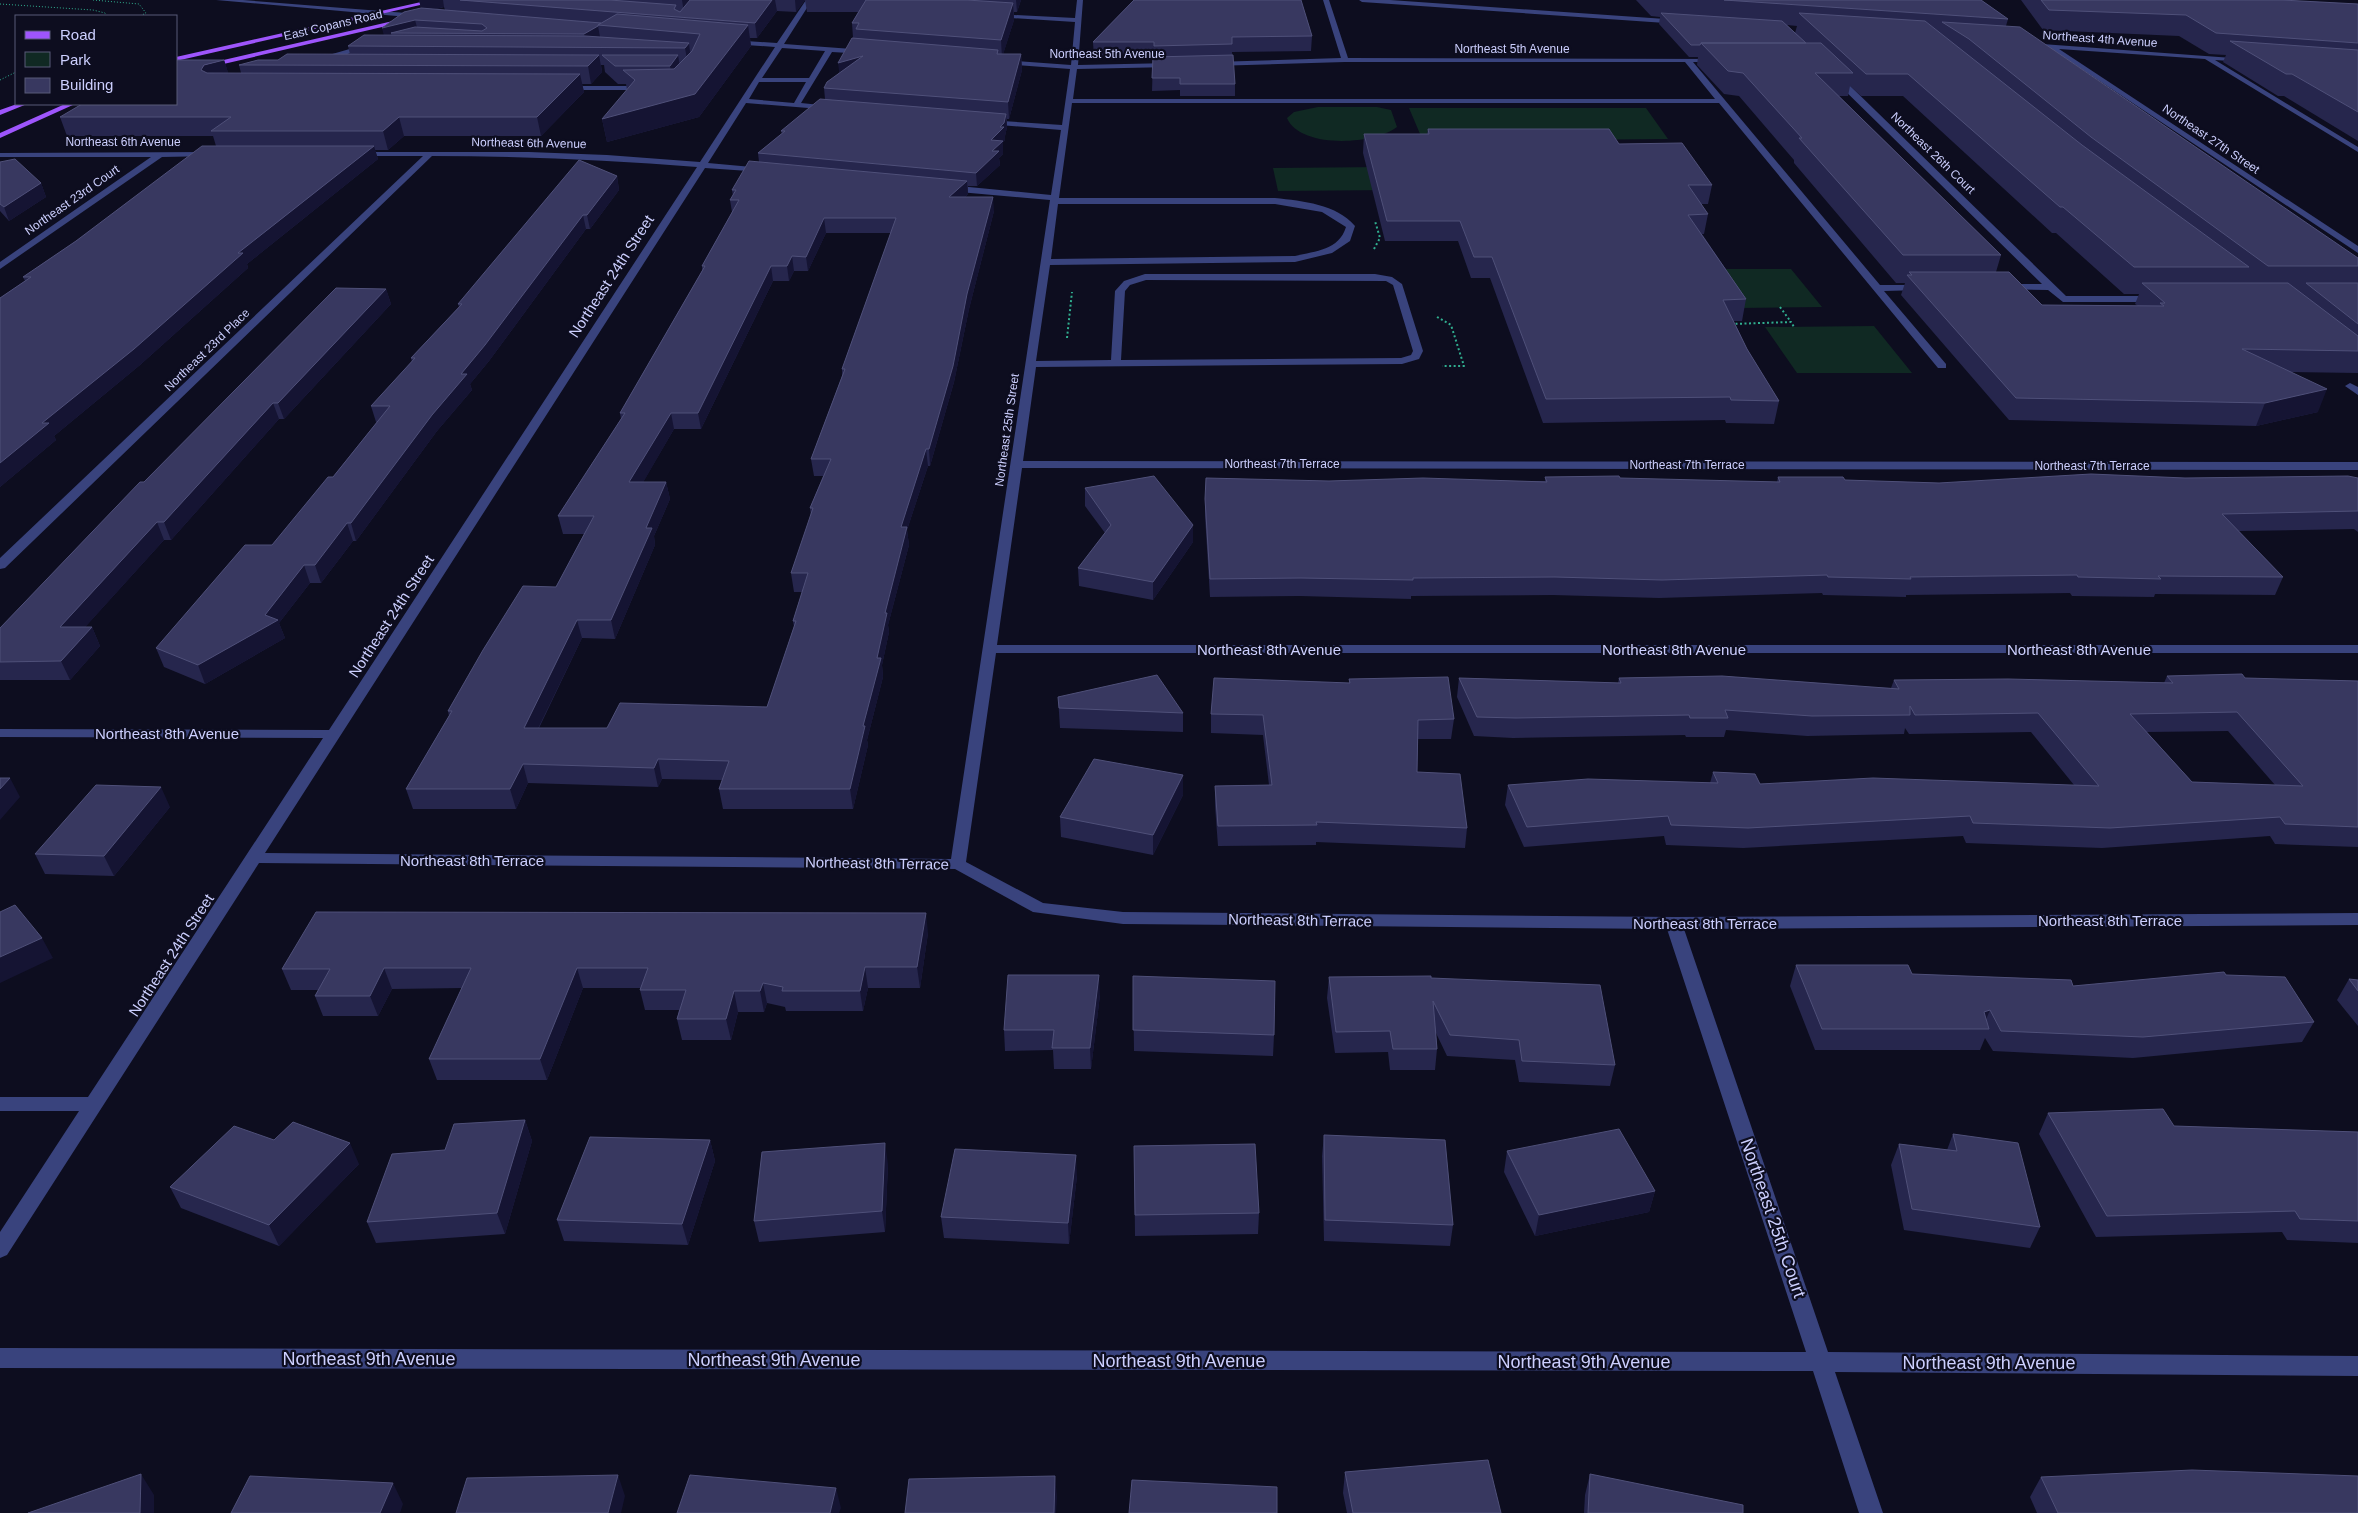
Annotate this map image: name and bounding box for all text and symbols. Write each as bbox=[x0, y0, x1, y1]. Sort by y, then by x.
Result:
street label: East Copans Road bbox=[282, 7, 384, 43]
legend bbox=[15, 15, 178, 105]
text: Road bbox=[60, 26, 96, 43]
street label: Northeast 4th Avenue bbox=[2042, 28, 2158, 50]
street label: Northeast 5th Avenue bbox=[1454, 42, 1570, 56]
street label: Northeast 5th Avenue bbox=[1049, 47, 1165, 61]
text: Park bbox=[60, 51, 91, 68]
text: Building bbox=[60, 76, 113, 93]
street label: Northeast 27th Street bbox=[2160, 101, 2263, 177]
street label: Northeast 26th Court bbox=[1888, 109, 1978, 197]
street label: Northeast 6th Avenue bbox=[65, 135, 181, 149]
street label: Northeast 6th Avenue bbox=[471, 135, 587, 151]
street label: Northeast 23rd Court bbox=[22, 162, 122, 238]
street label: Northeast 24th Street bbox=[565, 211, 657, 340]
street label: Northeast 23rd Place bbox=[162, 306, 253, 394]
street label: Northeast 25th Street bbox=[992, 372, 1022, 487]
street label: Northeast 7th Terrace bbox=[1224, 457, 1340, 471]
street label: Northeast 7th Terrace bbox=[1629, 458, 1745, 472]
street label: Northeast 7th Terrace bbox=[2034, 459, 2150, 473]
street label: Northeast 24th Street bbox=[345, 551, 437, 680]
street label: Northeast 8th Avenue bbox=[1197, 641, 1341, 658]
street label: Northeast 8th Avenue bbox=[1602, 641, 1746, 658]
street label: Northeast 8th Avenue bbox=[2007, 641, 2151, 658]
street label: Northeast 8th Avenue bbox=[95, 725, 239, 742]
street label: Northeast 8th Terrace bbox=[400, 852, 544, 869]
street label: Northeast 8th Terrace bbox=[805, 853, 949, 873]
street label: Northeast 24th Street bbox=[125, 890, 217, 1019]
street label: Northeast 8th Terrace bbox=[1228, 910, 1372, 930]
street label: Northeast 8th Terrace bbox=[2038, 912, 2182, 929]
street label: Northeast 8th Terrace bbox=[1633, 915, 1777, 932]
street label: Northeast 25th Court bbox=[1736, 1136, 1810, 1300]
street label: Northeast 9th Avenue bbox=[283, 1349, 455, 1369]
street label: Northeast 9th Avenue bbox=[688, 1350, 860, 1370]
street label: Northeast 9th Avenue bbox=[1093, 1351, 1265, 1371]
street label: Northeast 9th Avenue bbox=[1498, 1352, 1670, 1372]
street label: Northeast 9th Avenue bbox=[1903, 1353, 2075, 1373]

